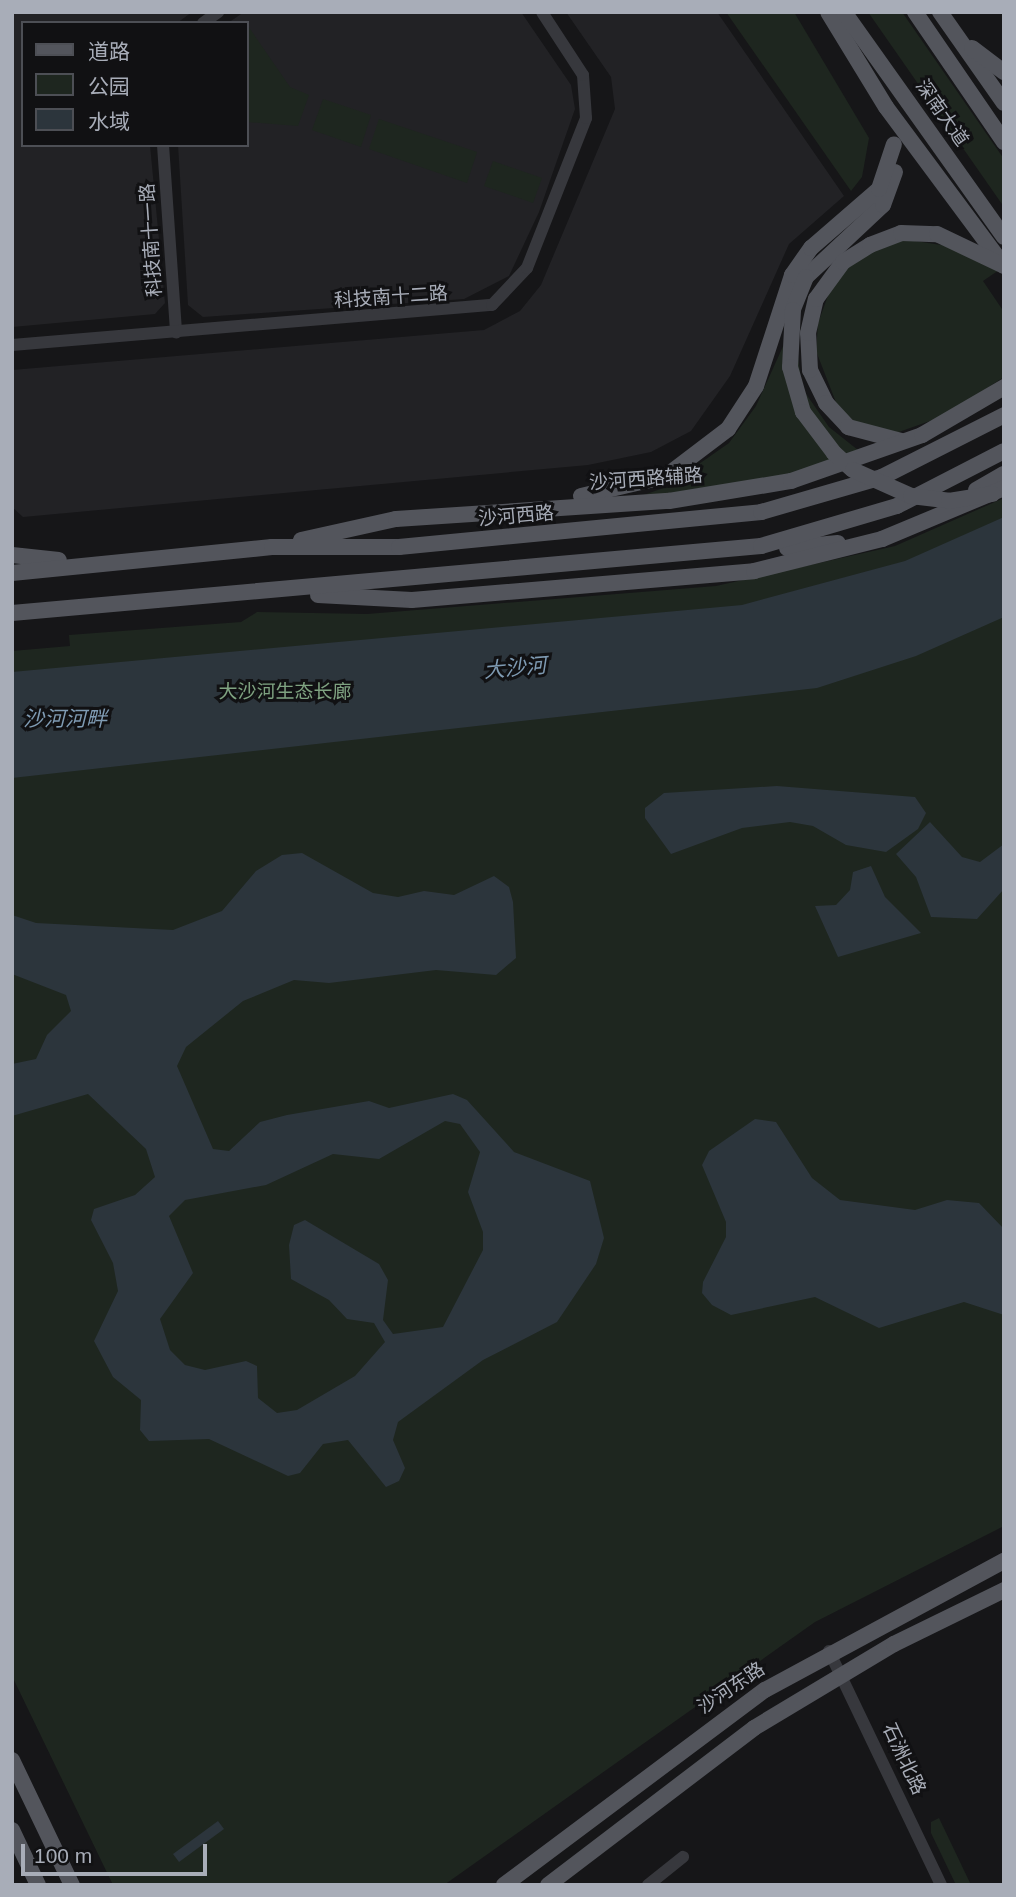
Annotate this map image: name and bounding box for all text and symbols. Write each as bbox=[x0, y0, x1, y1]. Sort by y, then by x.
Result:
legend bbox=[21, 21, 248, 147]
text: 道路 bbox=[88, 40, 130, 63]
text: 公园 bbox=[88, 75, 130, 98]
street label: 深南大道 bbox=[911, 75, 973, 151]
text: 水域 bbox=[88, 110, 130, 133]
street label: 科技南十一路 bbox=[136, 182, 166, 298]
street label: 科技南十二路 bbox=[333, 282, 449, 312]
street label: 沙河西路辅路 bbox=[588, 464, 704, 494]
street label: 沙河西路 bbox=[477, 501, 555, 531]
water label: 大沙河 bbox=[483, 653, 547, 683]
park label: 大沙河生态长廊 bbox=[219, 681, 351, 703]
water label: 沙河河畔 bbox=[23, 706, 107, 732]
street label: 沙河东路 bbox=[693, 1657, 769, 1719]
street label: 石洲北路 bbox=[878, 1720, 930, 1798]
scale bar bbox=[24, 1830, 210, 1874]
text: 100 m bbox=[34, 1844, 92, 1867]

